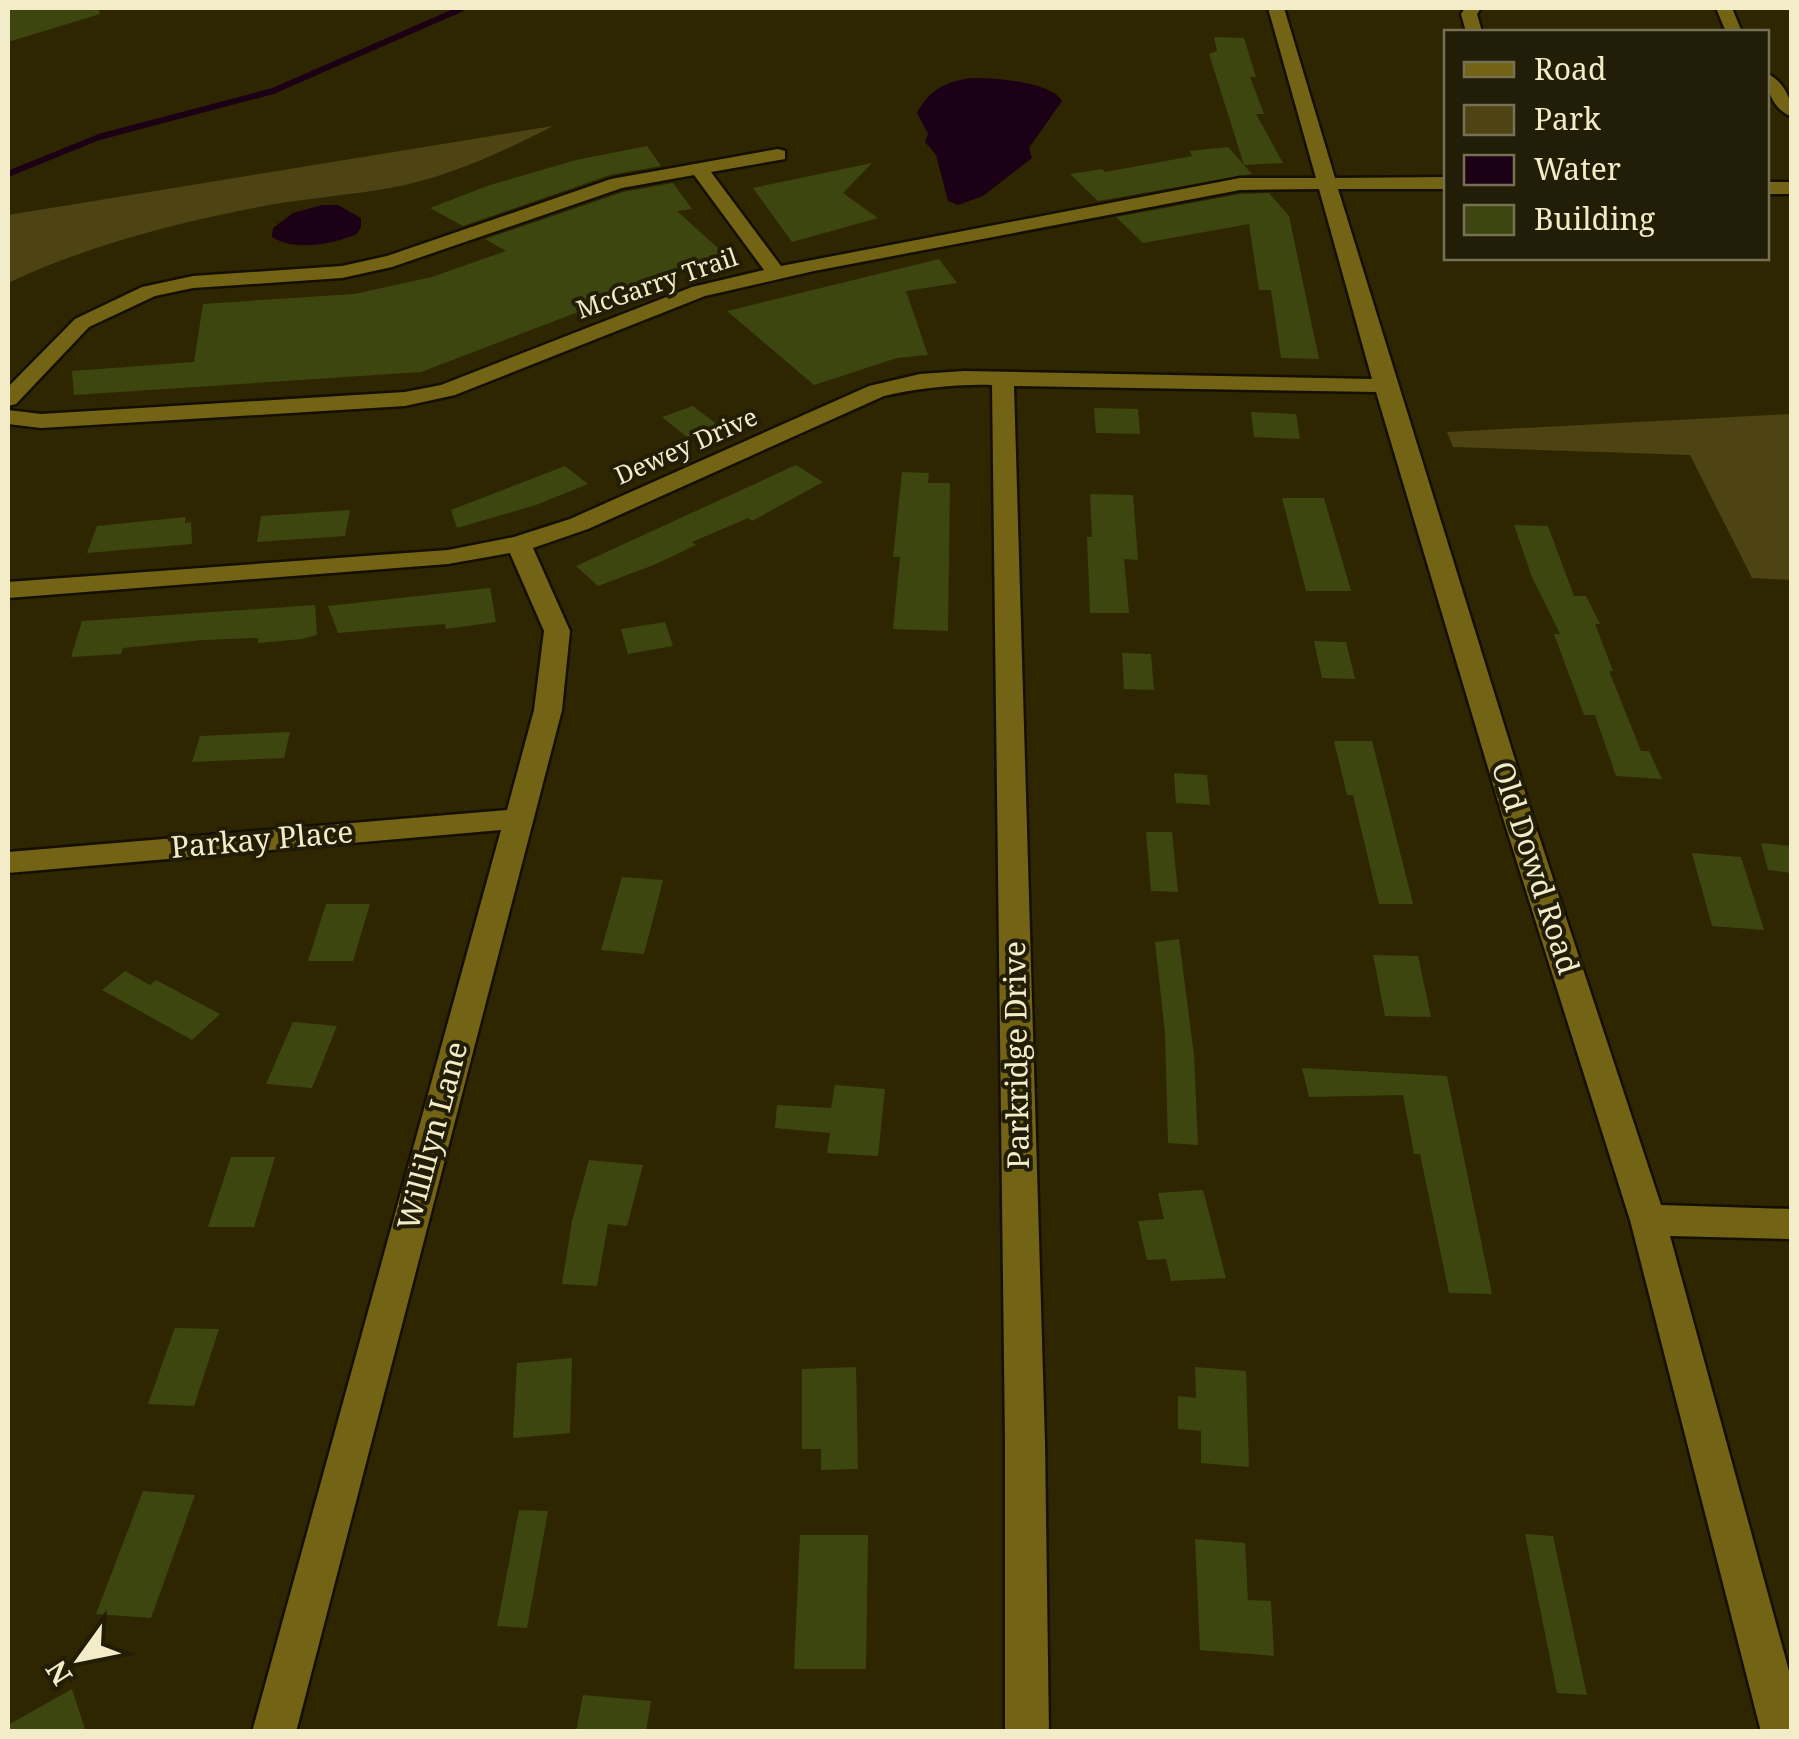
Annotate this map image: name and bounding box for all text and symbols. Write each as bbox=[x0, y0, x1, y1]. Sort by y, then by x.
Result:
legend bbox=[1444, 30, 1769, 260]
text: Road bbox=[1534, 48, 1606, 89]
text: Park bbox=[1534, 98, 1601, 139]
text: Water bbox=[1534, 148, 1621, 189]
text: Building bbox=[1534, 198, 1655, 239]
street label: McGarry Trail bbox=[572, 239, 742, 326]
street label: Dewey Drive bbox=[609, 398, 762, 492]
street label: Old Dowd Road bbox=[1483, 756, 1590, 979]
street label: Parkay Place bbox=[169, 810, 355, 867]
street label: Parkridge Drive bbox=[993, 941, 1038, 1169]
street label: Willilyn Lane bbox=[387, 1037, 476, 1234]
north arrow bbox=[30, 1609, 130, 1709]
text: N bbox=[36, 1654, 80, 1693]

